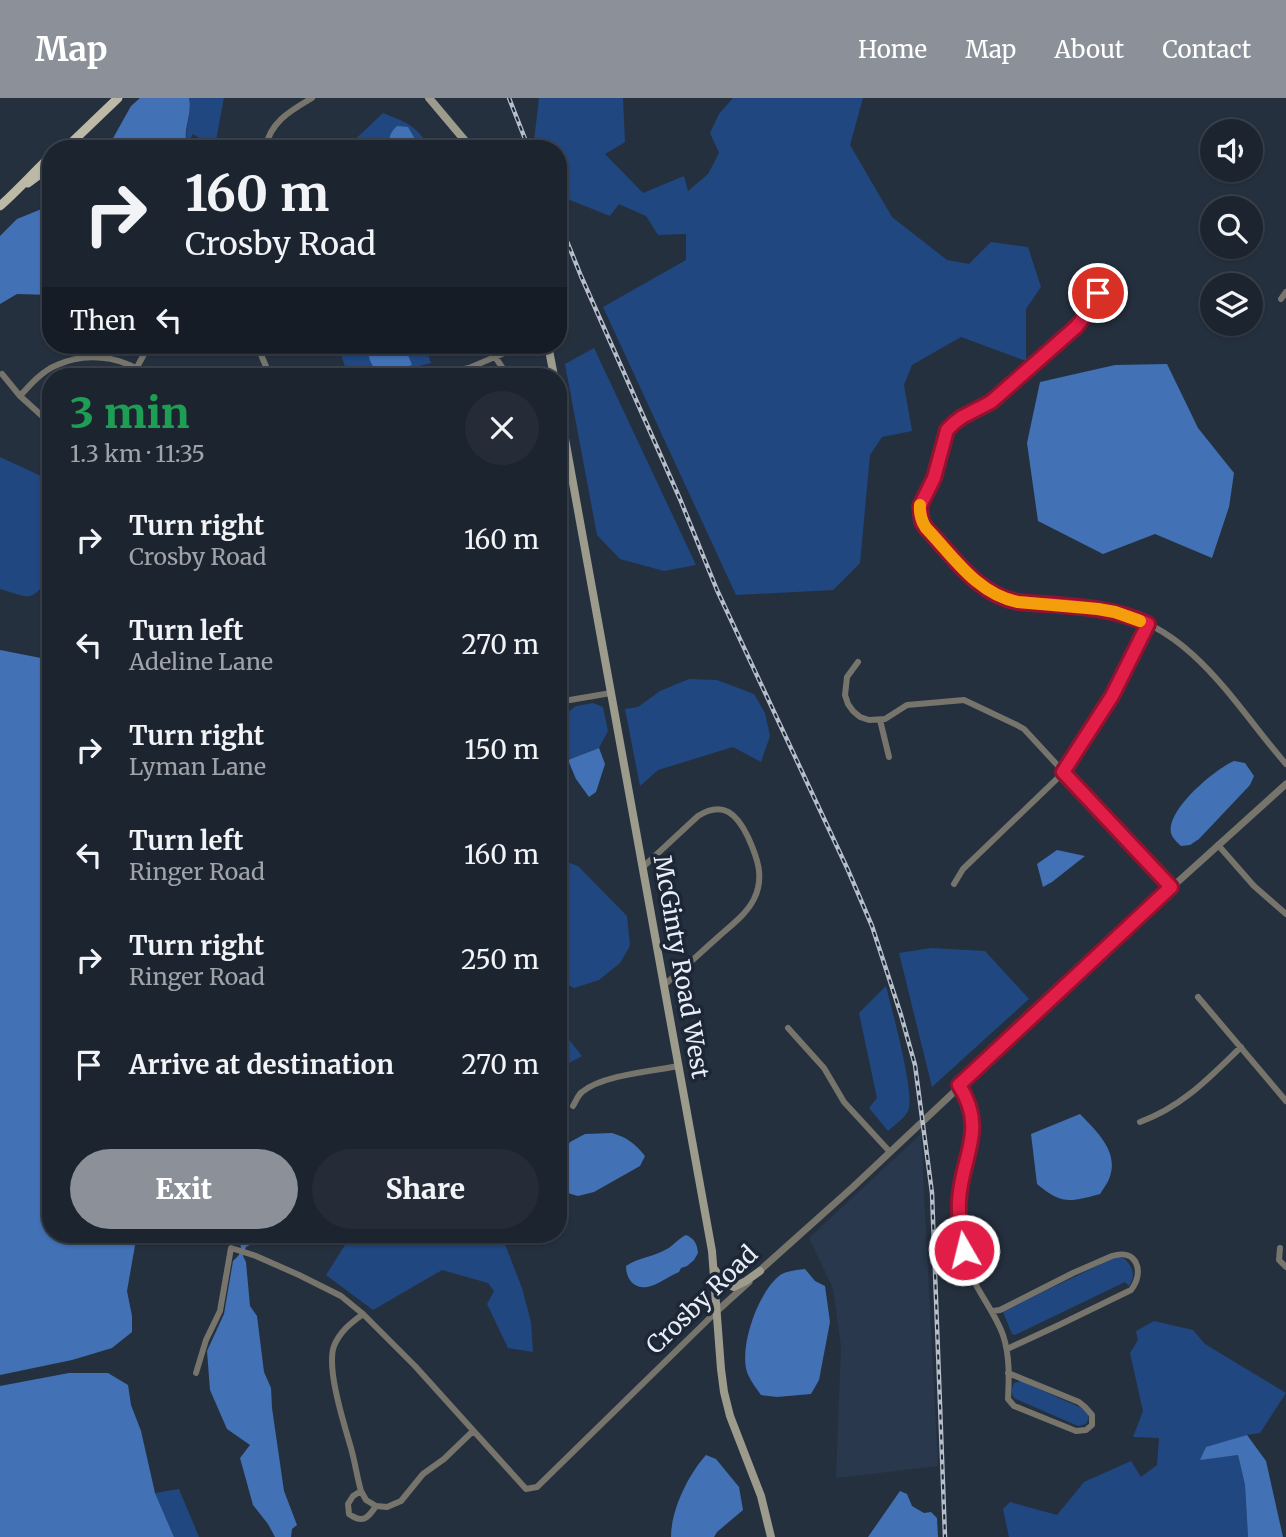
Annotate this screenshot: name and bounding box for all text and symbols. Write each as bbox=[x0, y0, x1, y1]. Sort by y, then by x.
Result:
text: Map bbox=[35, 29, 108, 70]
text: Home bbox=[858, 34, 927, 65]
text: Map bbox=[965, 34, 1016, 65]
text: About bbox=[1054, 34, 1124, 65]
text: Contact bbox=[1162, 34, 1251, 65]
map controls bbox=[1200, 119, 1263, 336]
button: sound bbox=[1200, 119, 1263, 182]
text: 160 m bbox=[185, 163, 329, 224]
icon: right bbox=[70, 168, 161, 259]
button: search bbox=[1200, 196, 1263, 259]
text: Crosby Road bbox=[185, 224, 376, 264]
pin bbox=[1068, 263, 1128, 323]
button: layers bbox=[1200, 273, 1263, 336]
icon: arrive bbox=[1079, 274, 1117, 312]
icon: left bbox=[150, 301, 188, 339]
text: Then bbox=[70, 304, 136, 337]
text: 3 min bbox=[70, 387, 190, 439]
button: close bbox=[465, 391, 539, 465]
text: 1.3 km · 11:35 bbox=[70, 439, 205, 468]
text: Turn right bbox=[129, 509, 264, 542]
icon: right bbox=[70, 521, 108, 559]
text: 160 m bbox=[464, 523, 539, 556]
text: Crosby Road bbox=[129, 542, 266, 571]
text: Turn left bbox=[129, 614, 243, 647]
icon: left bbox=[70, 626, 108, 664]
text: 270 m bbox=[462, 628, 539, 661]
text: Adeline Lane bbox=[129, 647, 273, 676]
text: Turn right bbox=[129, 719, 264, 752]
icon: right bbox=[70, 731, 108, 769]
text: 150 m bbox=[465, 733, 539, 766]
text: Lyman Lane bbox=[129, 752, 266, 781]
text: Turn left bbox=[129, 824, 243, 857]
icon: left bbox=[70, 836, 108, 874]
text: 160 m bbox=[464, 838, 539, 871]
street label: McGinty Road West bbox=[647, 853, 716, 1081]
text: Ringer Road bbox=[129, 857, 265, 886]
text: Turn right bbox=[129, 929, 264, 962]
icon: right bbox=[70, 941, 108, 979]
text: 250 m bbox=[461, 943, 539, 976]
text: Ringer Road bbox=[129, 962, 265, 991]
icon: arrive bbox=[70, 1046, 108, 1084]
text: Arrive at destination bbox=[129, 1048, 394, 1081]
text: 270 m bbox=[462, 1048, 539, 1081]
button: Exit bbox=[70, 1149, 298, 1229]
button: Share bbox=[312, 1149, 539, 1229]
position arrow bbox=[927, 1213, 1001, 1287]
street label: Crosby Road bbox=[639, 1239, 764, 1361]

